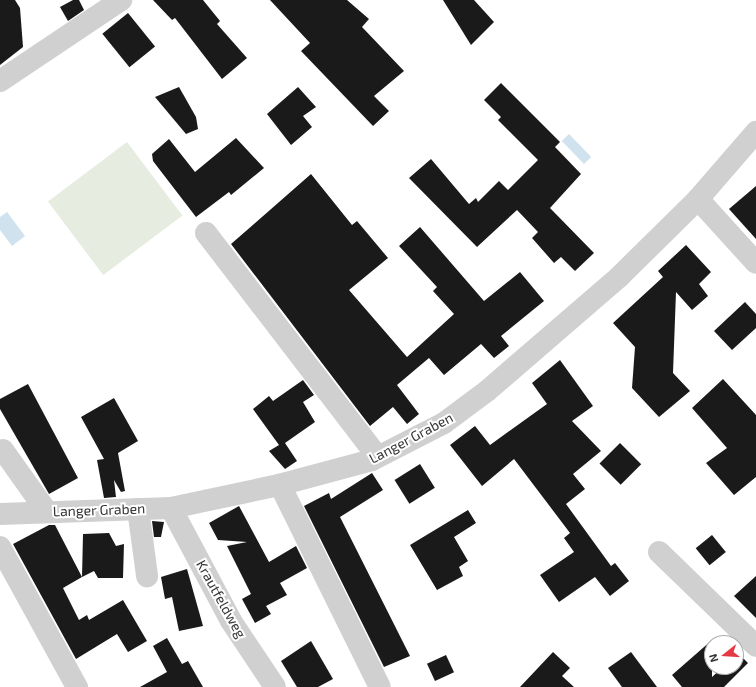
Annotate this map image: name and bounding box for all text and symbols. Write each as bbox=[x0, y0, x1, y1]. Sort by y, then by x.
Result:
street label: Langer Graben bbox=[366, 409, 456, 467]
street label: Langer Graben bbox=[52, 500, 146, 520]
street label: Krautfeldweg bbox=[193, 557, 249, 641]
north arrow bbox=[704, 635, 744, 675]
text: N bbox=[706, 653, 720, 664]

